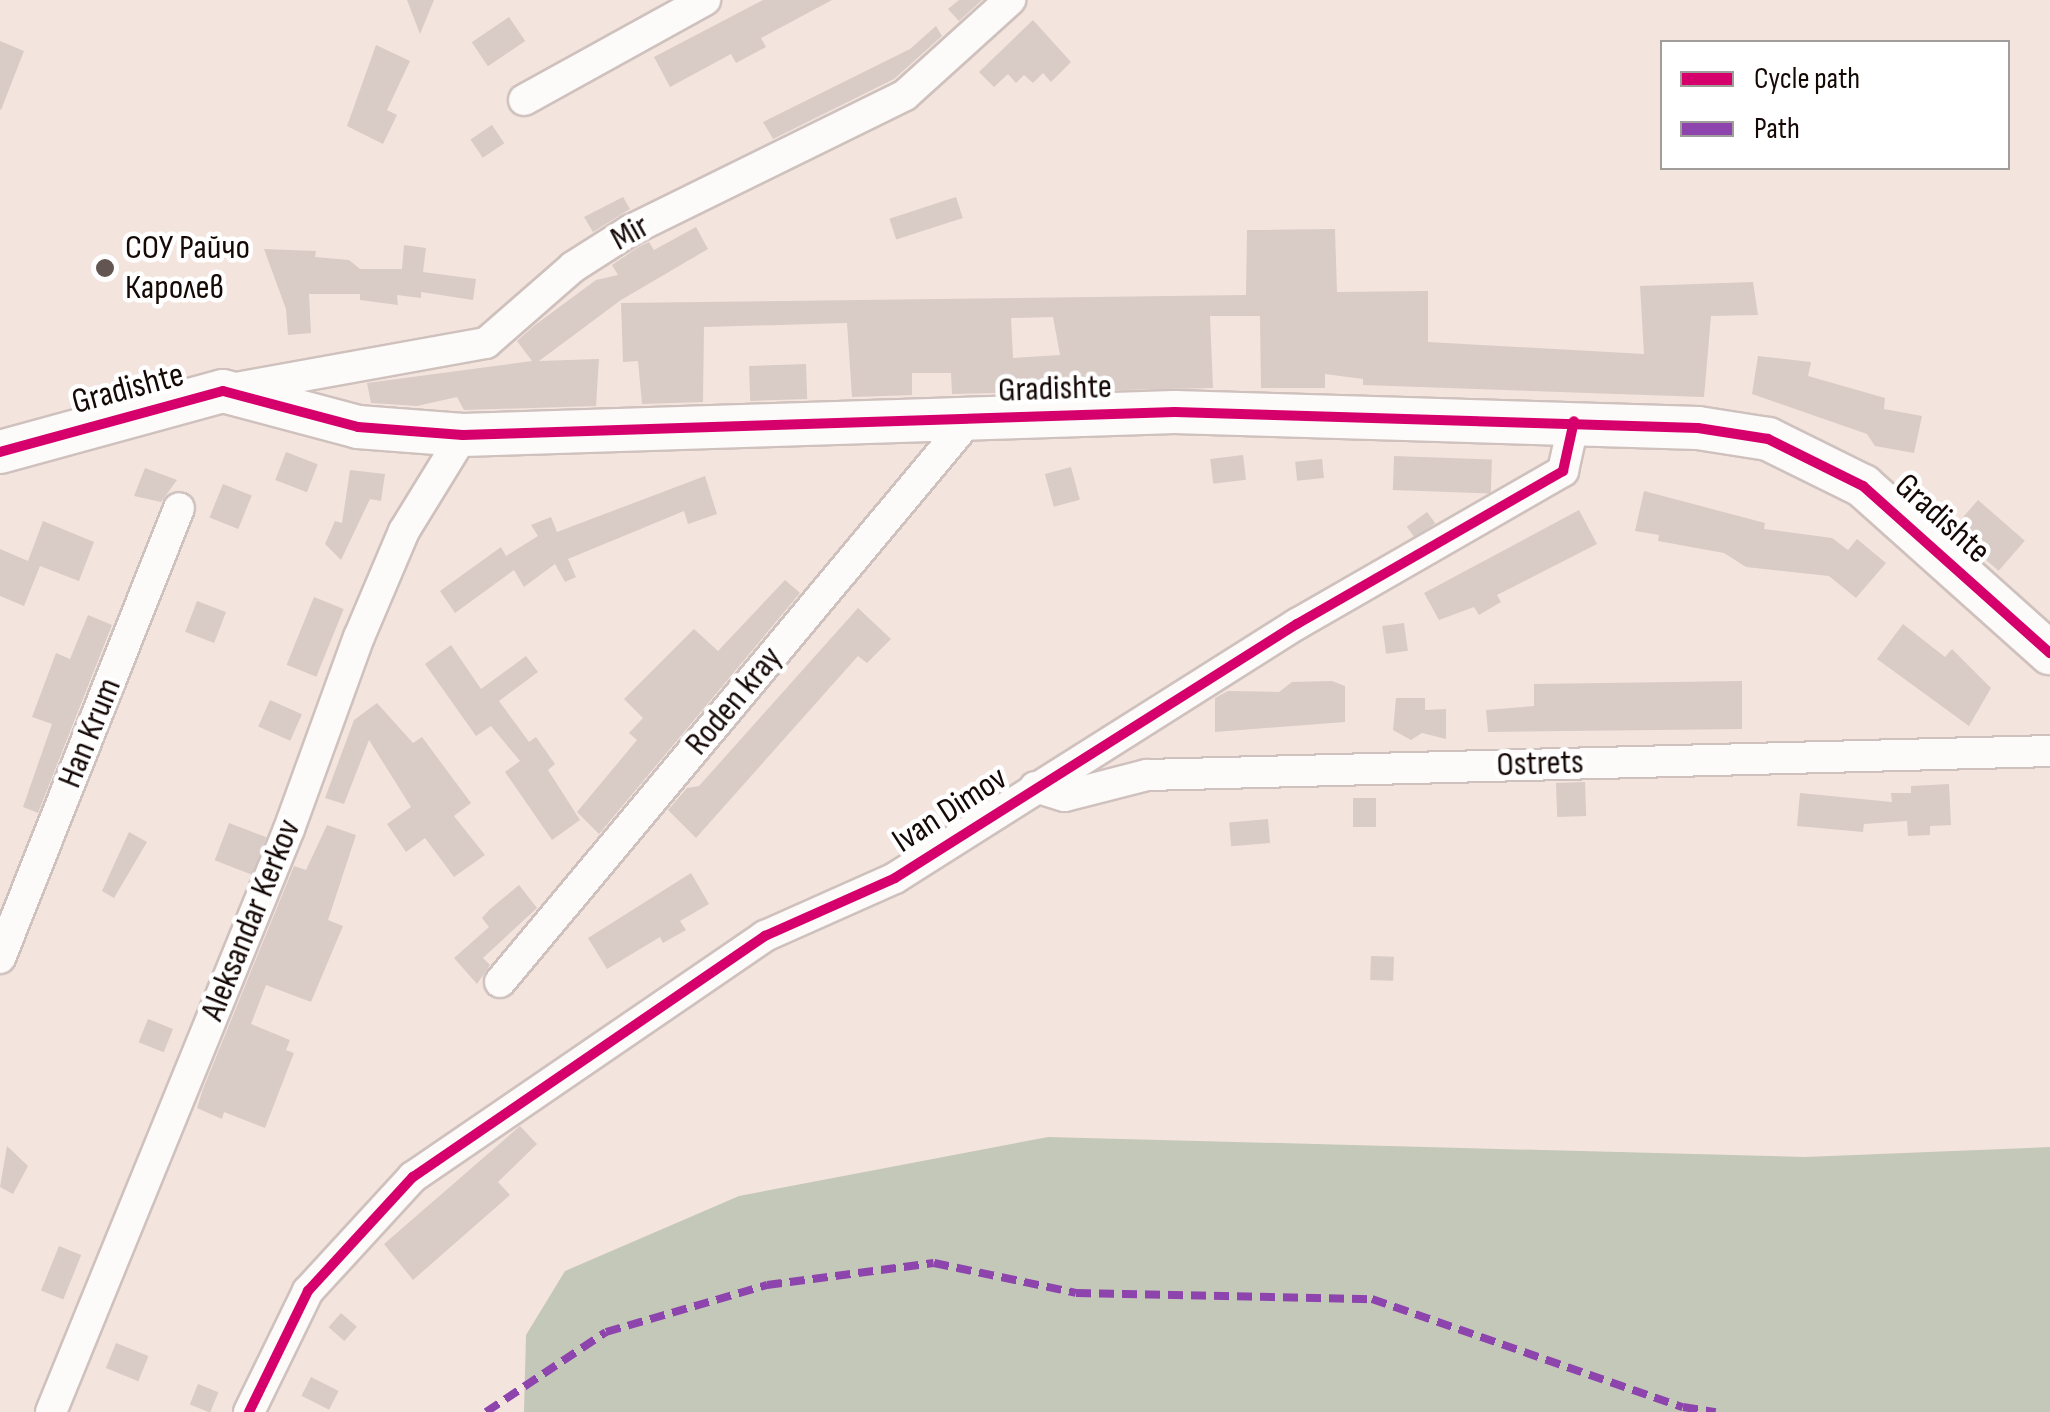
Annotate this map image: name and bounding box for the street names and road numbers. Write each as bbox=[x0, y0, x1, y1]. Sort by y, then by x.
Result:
street label: Mir bbox=[603, 206, 657, 260]
street label: Gradishte bbox=[68, 354, 188, 424]
street label: Gradishte bbox=[997, 366, 1113, 412]
street label: Gradishte bbox=[1886, 465, 1998, 573]
street label: Roden kray bbox=[676, 638, 792, 764]
street label: Han Krum bbox=[49, 672, 131, 794]
street label: Ostrets bbox=[1496, 741, 1584, 787]
street label: Ivan Dimov bbox=[885, 758, 1015, 862]
street label: Aleksandar Kerkov bbox=[192, 813, 310, 1027]

